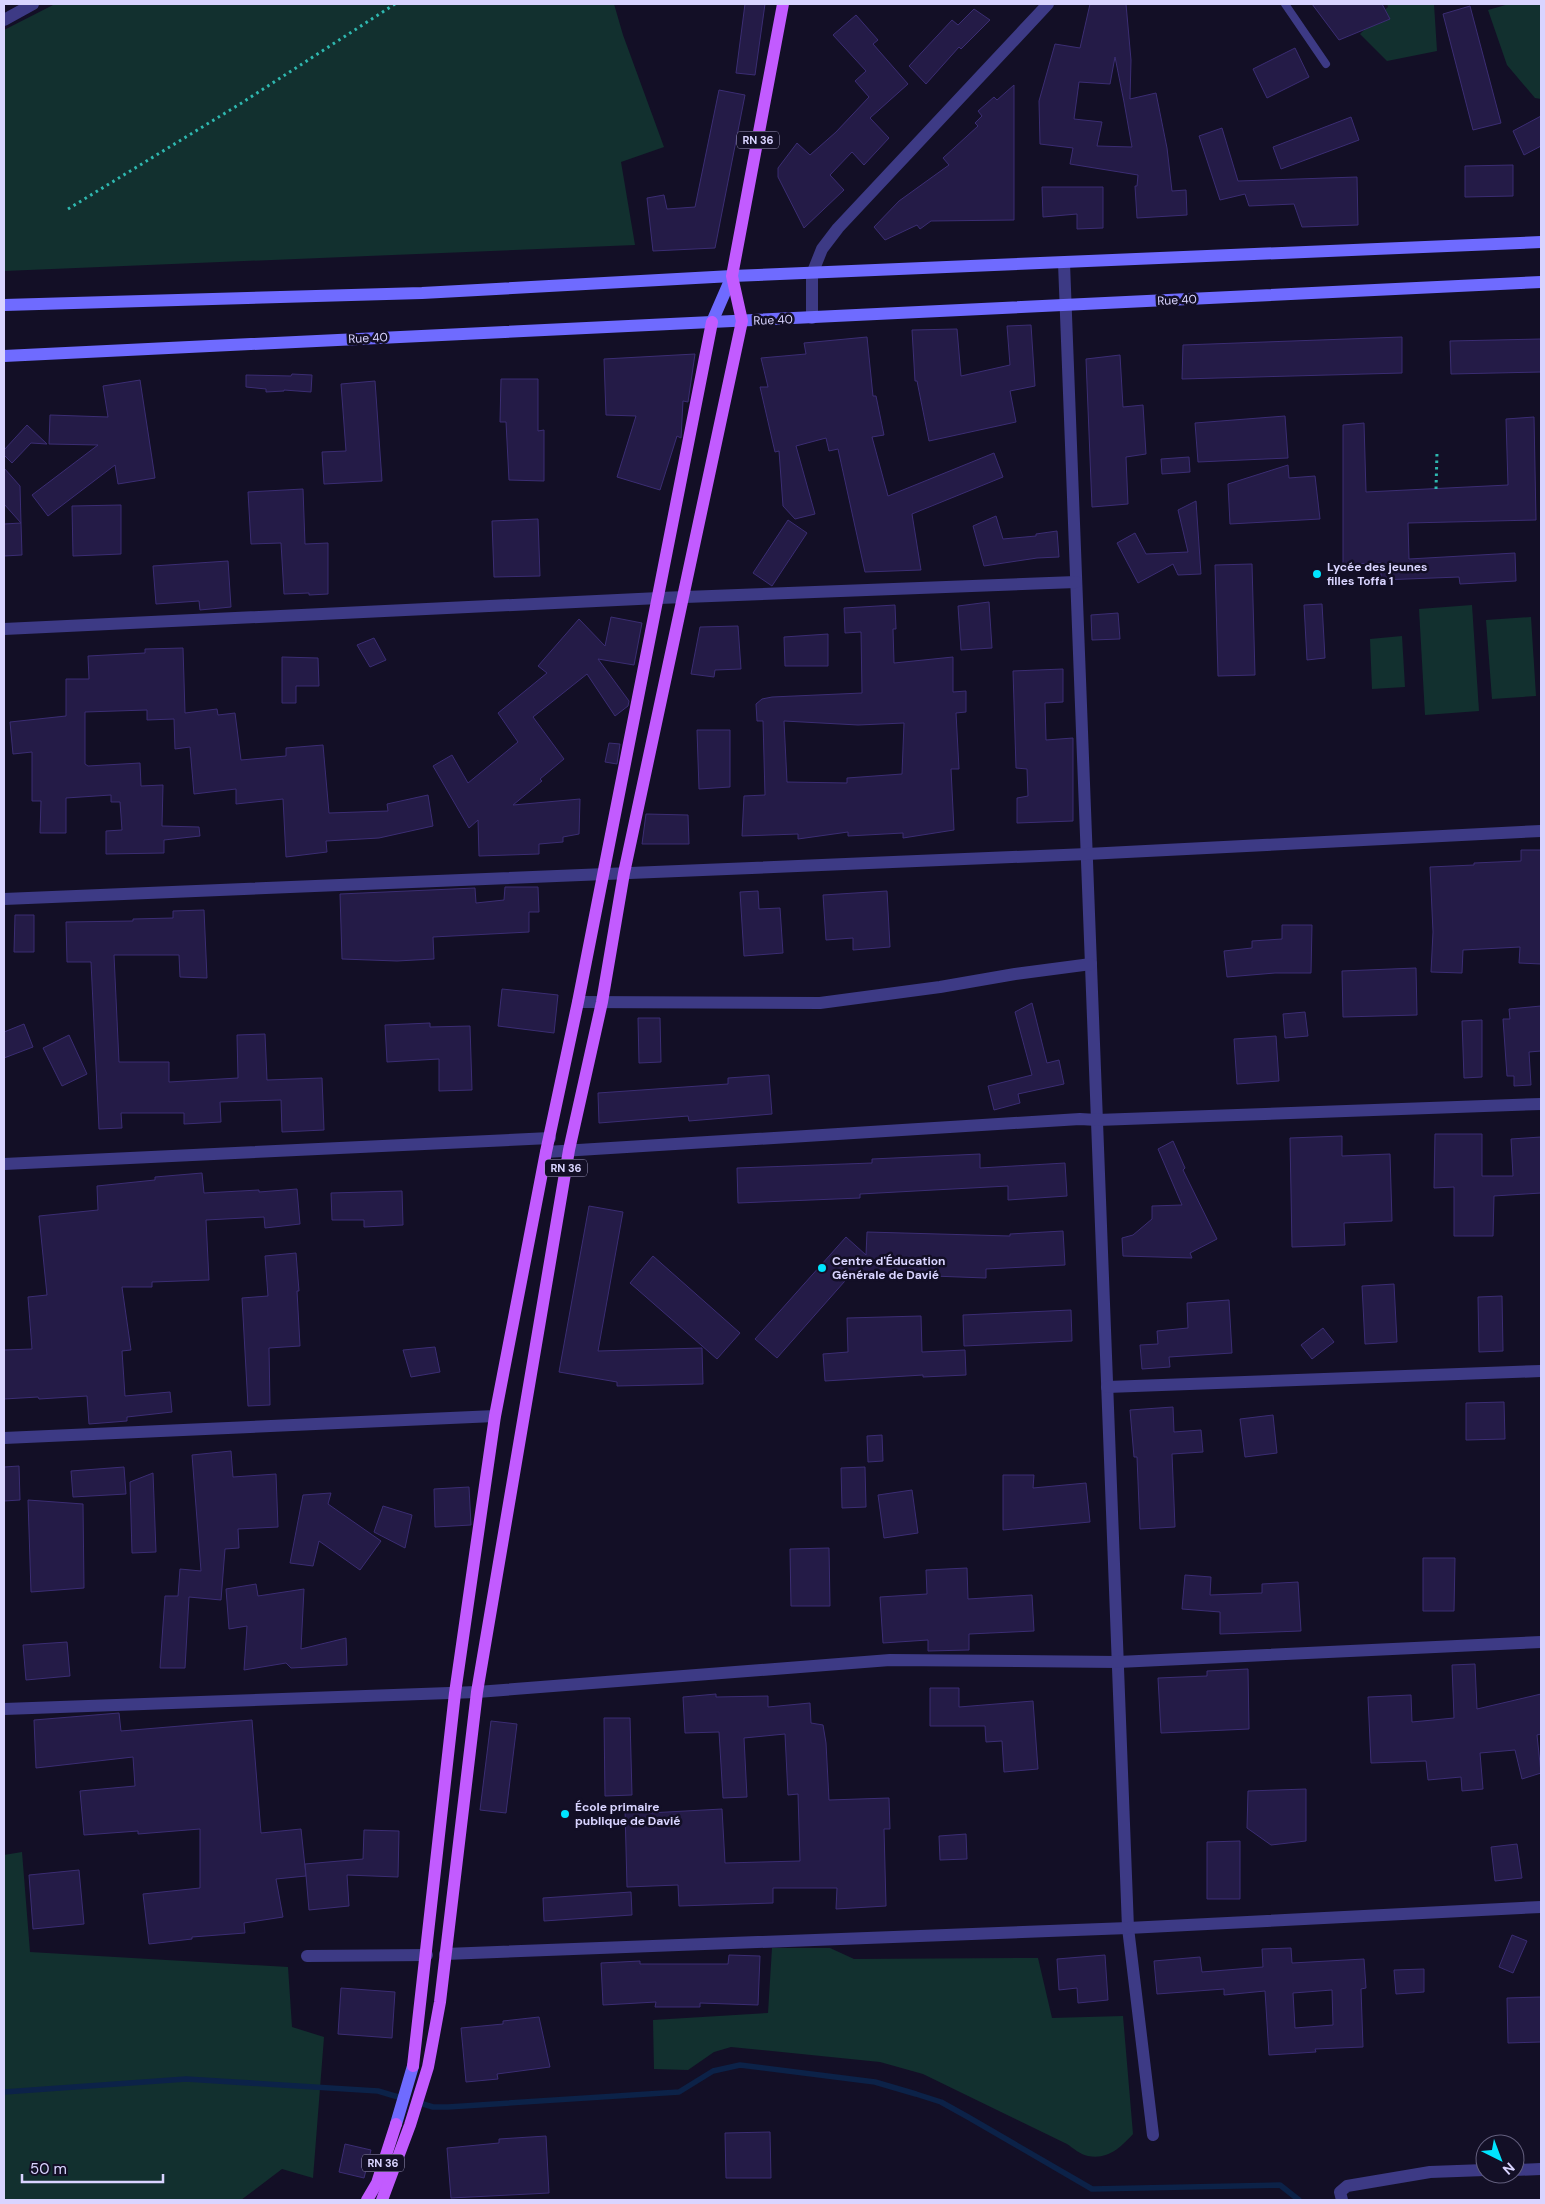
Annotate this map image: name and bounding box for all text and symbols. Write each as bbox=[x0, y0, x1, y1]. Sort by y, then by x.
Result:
road number: RN 36 bbox=[737, 132, 779, 148]
street label: Rue 40 bbox=[1157, 291, 1197, 309]
street label: Rue 40 bbox=[753, 311, 793, 329]
street label: Rue 40 bbox=[348, 329, 388, 347]
place label: Lycée des jeunes filles Toffa 1 bbox=[1327, 559, 1427, 589]
marker: Lycée des jeunes filles Toffa 1 bbox=[1311, 568, 1323, 580]
road number: RN 36 bbox=[545, 1160, 587, 1176]
place label: Centre d'Éducation Générale de Davié bbox=[832, 1253, 945, 1283]
marker: Centre d'Éducation Générale de Davié bbox=[816, 1262, 828, 1274]
place label: École primaire publique de Davié bbox=[575, 1799, 680, 1829]
marker: École primaire publique de Davié bbox=[559, 1808, 571, 1820]
north arrow bbox=[1475, 2134, 1525, 2184]
scale bar bbox=[22, 2152, 164, 2184]
road number: RN 36 bbox=[362, 2154, 404, 2172]
text: 50 m bbox=[30, 2159, 67, 2179]
text: N bbox=[1499, 2159, 1519, 2179]

